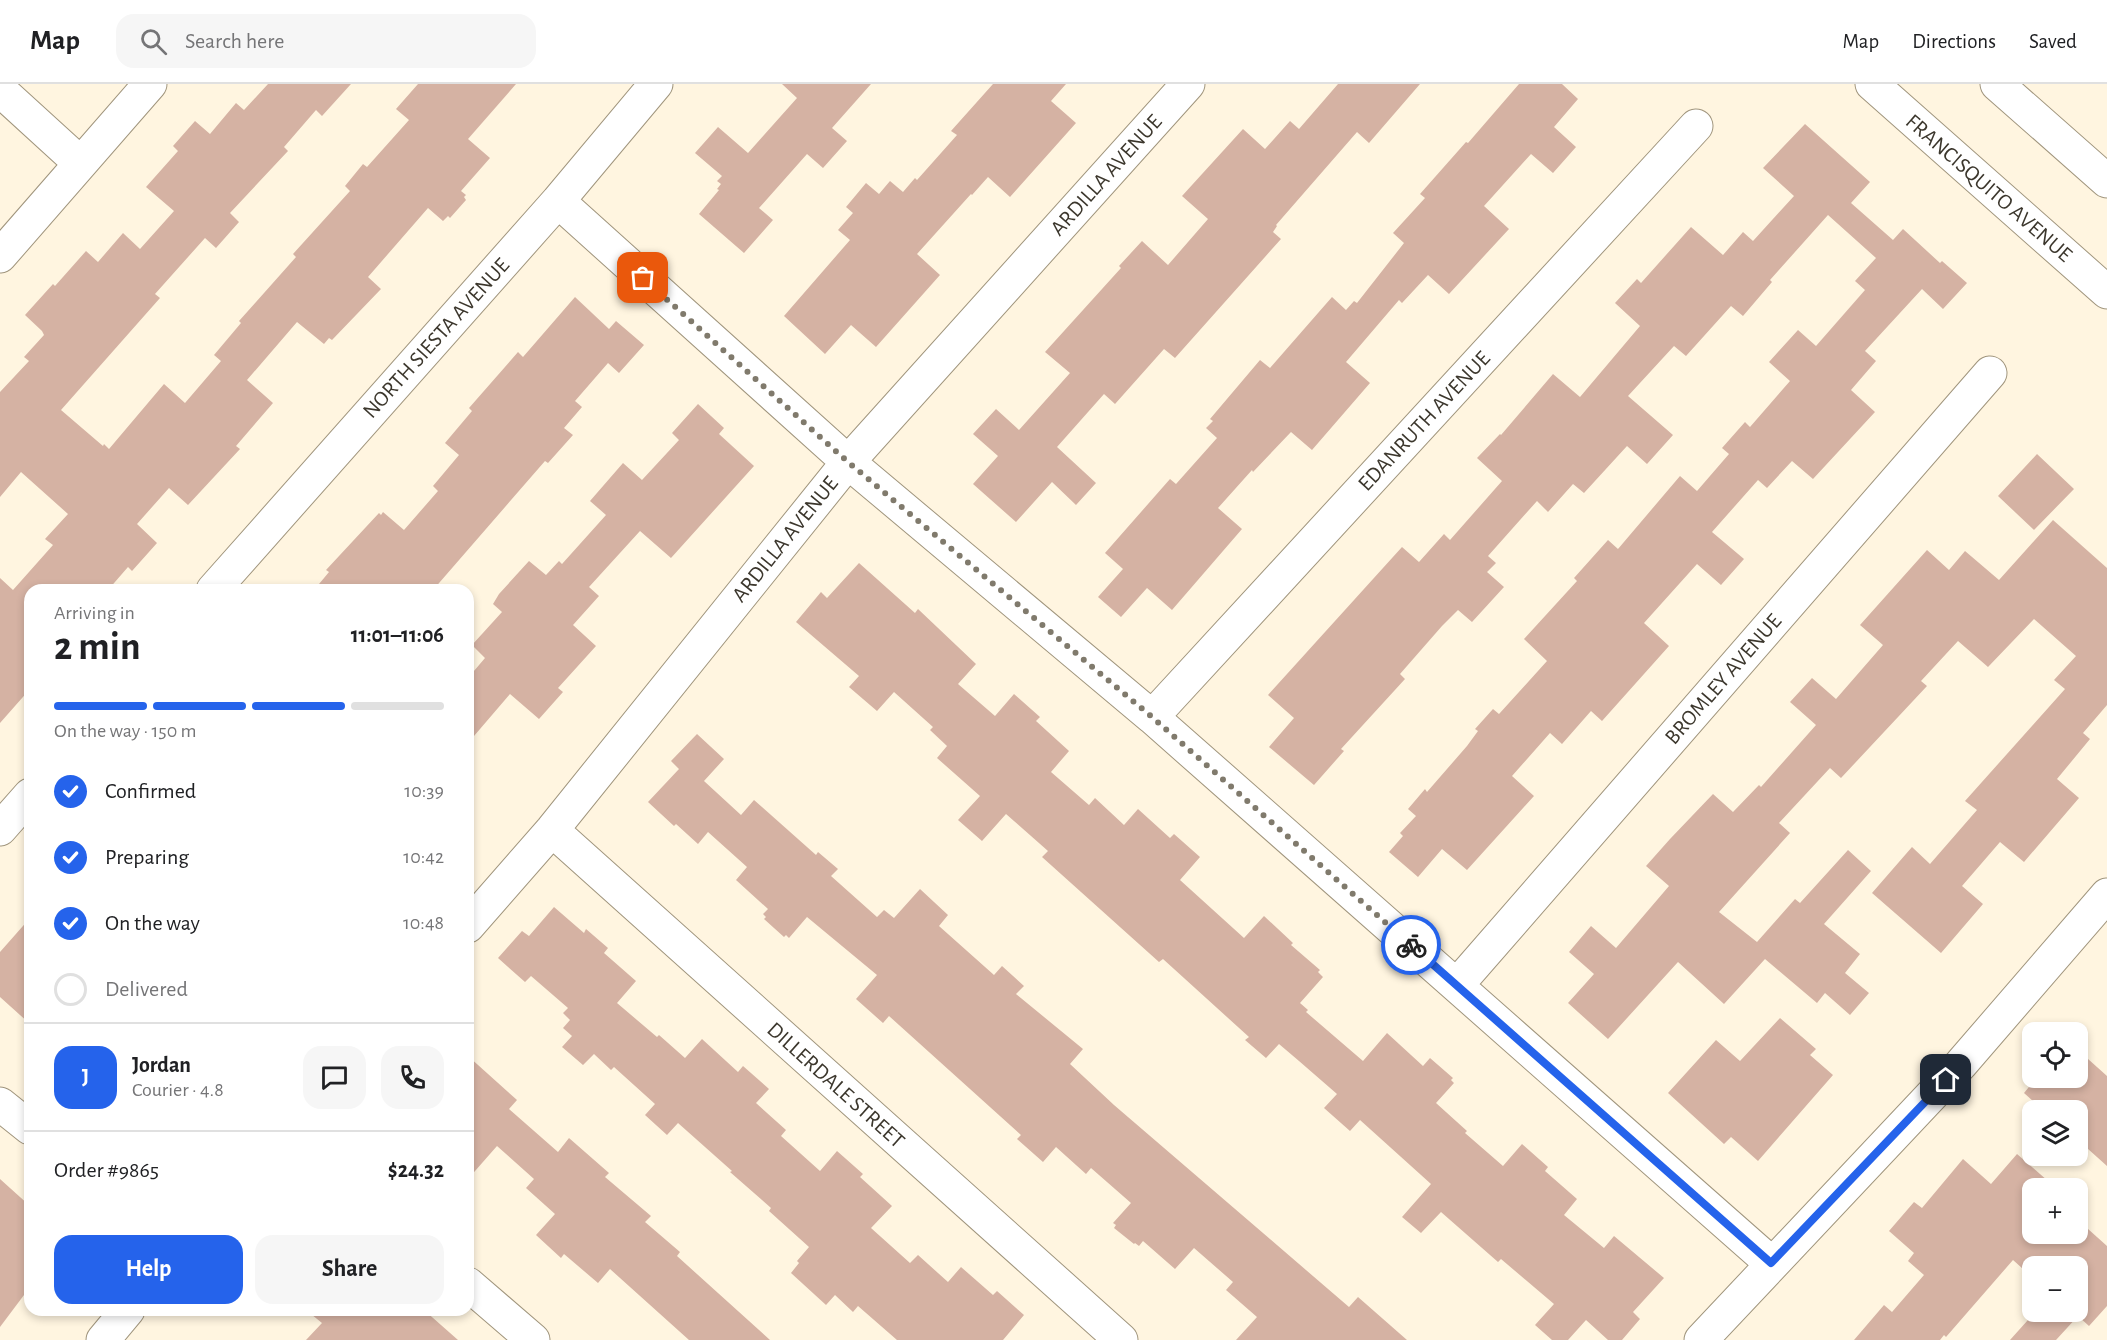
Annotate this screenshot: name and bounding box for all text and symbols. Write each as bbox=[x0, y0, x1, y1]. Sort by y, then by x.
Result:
search box bbox=[116, 14, 536, 68]
icon: search bbox=[137, 25, 170, 58]
text: Map bbox=[30, 27, 80, 55]
text: Search here bbox=[185, 30, 284, 52]
text: Map bbox=[1843, 31, 1879, 52]
text: Directions bbox=[1912, 31, 1996, 52]
text: Saved bbox=[2029, 31, 2077, 52]
street label: ARDILLA AVENUE bbox=[1046, 110, 1166, 240]
street label: FRANCISQUITO AVENUE bbox=[1902, 110, 2077, 266]
pin bbox=[617, 252, 668, 303]
street label: NORTH SIESTA AVENUE bbox=[359, 253, 514, 422]
icon: bag bbox=[626, 261, 659, 294]
street label: EDANRUTH AVENUE bbox=[1354, 347, 1494, 495]
street label: ARDILLA AVENUE bbox=[728, 472, 842, 606]
text: Arriving in bbox=[54, 603, 135, 623]
street label: BROMLEY AVENUE bbox=[1661, 609, 1786, 748]
text: 11:01–11:06 bbox=[351, 624, 444, 646]
text: 2 min bbox=[54, 628, 141, 667]
text: On the way · 150 m bbox=[54, 721, 197, 741]
icon: check bbox=[54, 775, 87, 808]
text: Confirmed bbox=[105, 780, 196, 802]
text: 10:39 bbox=[404, 781, 444, 801]
icon: check bbox=[54, 841, 87, 874]
text: Preparing bbox=[105, 846, 189, 868]
text: 10:42 bbox=[403, 847, 444, 867]
icon: check bbox=[54, 907, 87, 940]
text: On the way bbox=[105, 912, 200, 934]
text: 10:48 bbox=[403, 913, 444, 933]
courier bbox=[1381, 915, 1441, 975]
icon: bike bbox=[1395, 929, 1428, 962]
text: Delivered bbox=[105, 978, 188, 1000]
street label: DILLERDALE STREET bbox=[763, 1018, 909, 1152]
map controls bbox=[2022, 1022, 2088, 1322]
button: locate bbox=[2022, 1022, 2088, 1088]
button: chat bbox=[303, 1046, 366, 1109]
button: phone bbox=[381, 1046, 444, 1109]
text: Jordan bbox=[132, 1054, 191, 1076]
pin bbox=[1920, 1054, 1971, 1105]
icon: home bbox=[1929, 1063, 1962, 1096]
text: J bbox=[82, 1066, 89, 1088]
text: Courier · 4.8 bbox=[132, 1080, 224, 1100]
button: layers bbox=[2022, 1100, 2088, 1166]
text: Order #9865 bbox=[54, 1159, 159, 1181]
text: $24.32 bbox=[388, 1159, 444, 1181]
button: + bbox=[2022, 1178, 2088, 1244]
button: Help bbox=[54, 1235, 243, 1304]
button: Share bbox=[255, 1235, 444, 1304]
button: − bbox=[2022, 1256, 2088, 1322]

